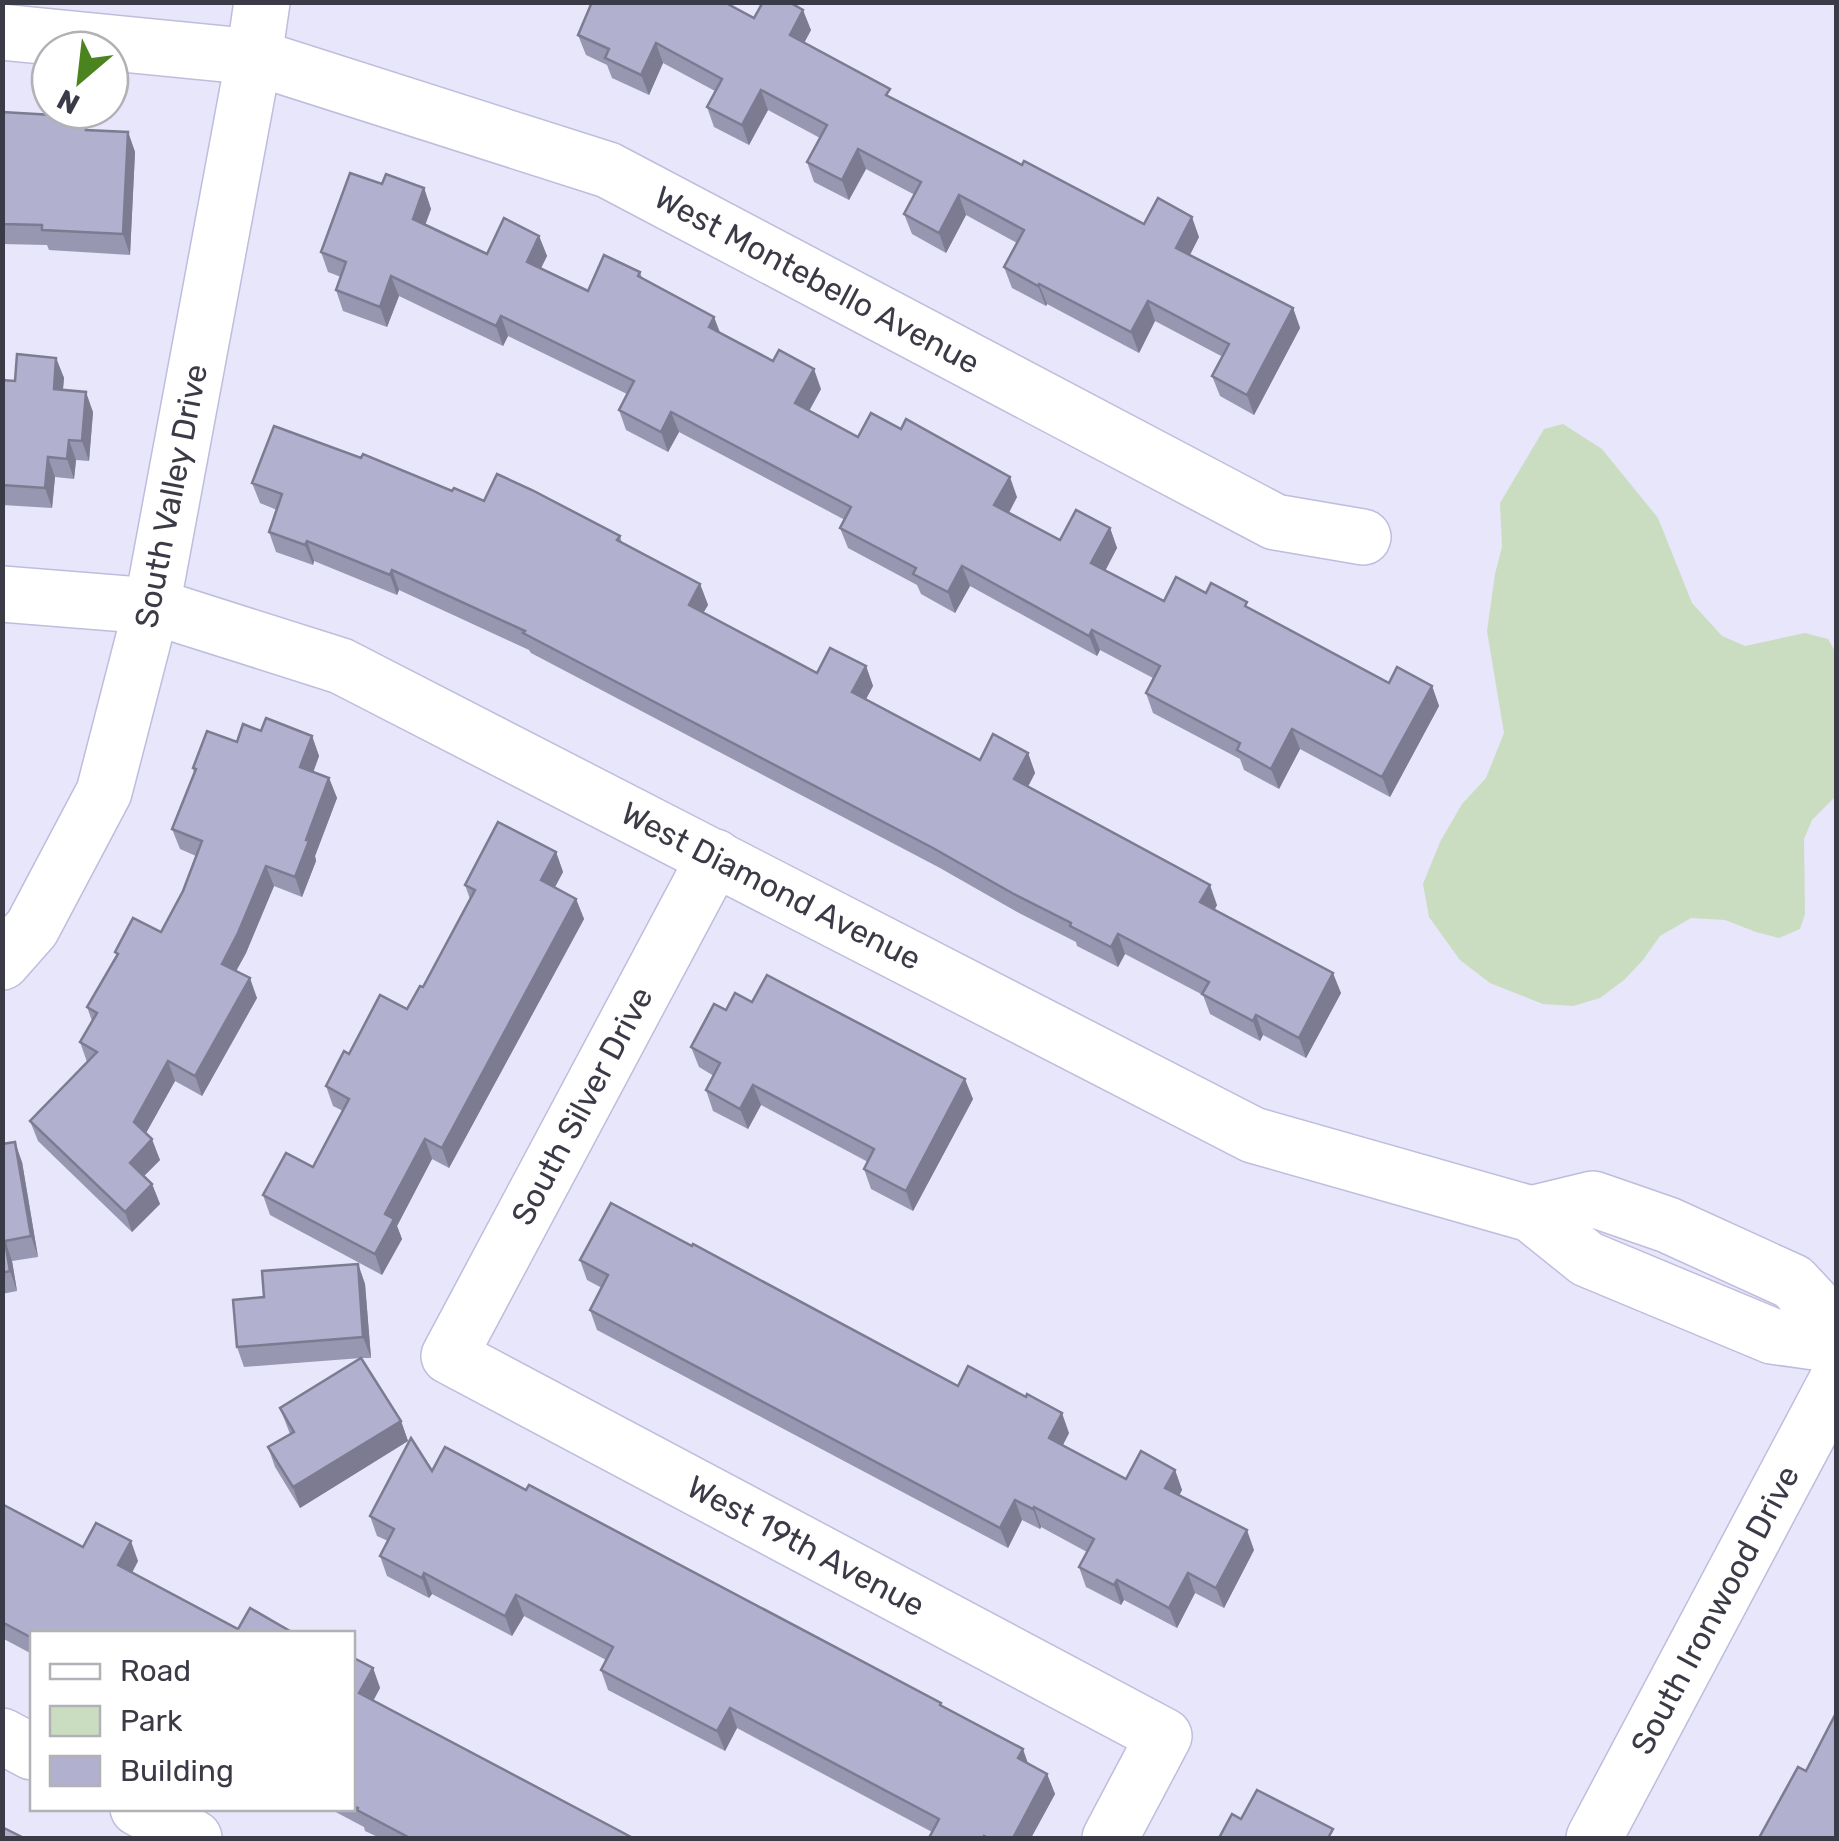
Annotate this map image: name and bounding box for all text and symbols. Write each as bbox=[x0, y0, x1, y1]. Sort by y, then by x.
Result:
north arrow bbox=[30, 30, 130, 130]
text: N bbox=[52, 82, 85, 121]
street label: West Montebello Avenue bbox=[648, 178, 986, 382]
street label: South Valley Drive bbox=[127, 361, 215, 631]
street label: West Diamond Avenue bbox=[615, 794, 927, 978]
street label: South Silver Drive bbox=[503, 980, 661, 1232]
street label: South Ironwood Drive bbox=[1623, 1459, 1807, 1761]
street label: West 19th Avenue bbox=[681, 1467, 931, 1625]
legend bbox=[30, 1631, 355, 1811]
text: Road bbox=[120, 1653, 191, 1689]
text: Park bbox=[120, 1703, 183, 1739]
text: Building bbox=[120, 1753, 234, 1789]

